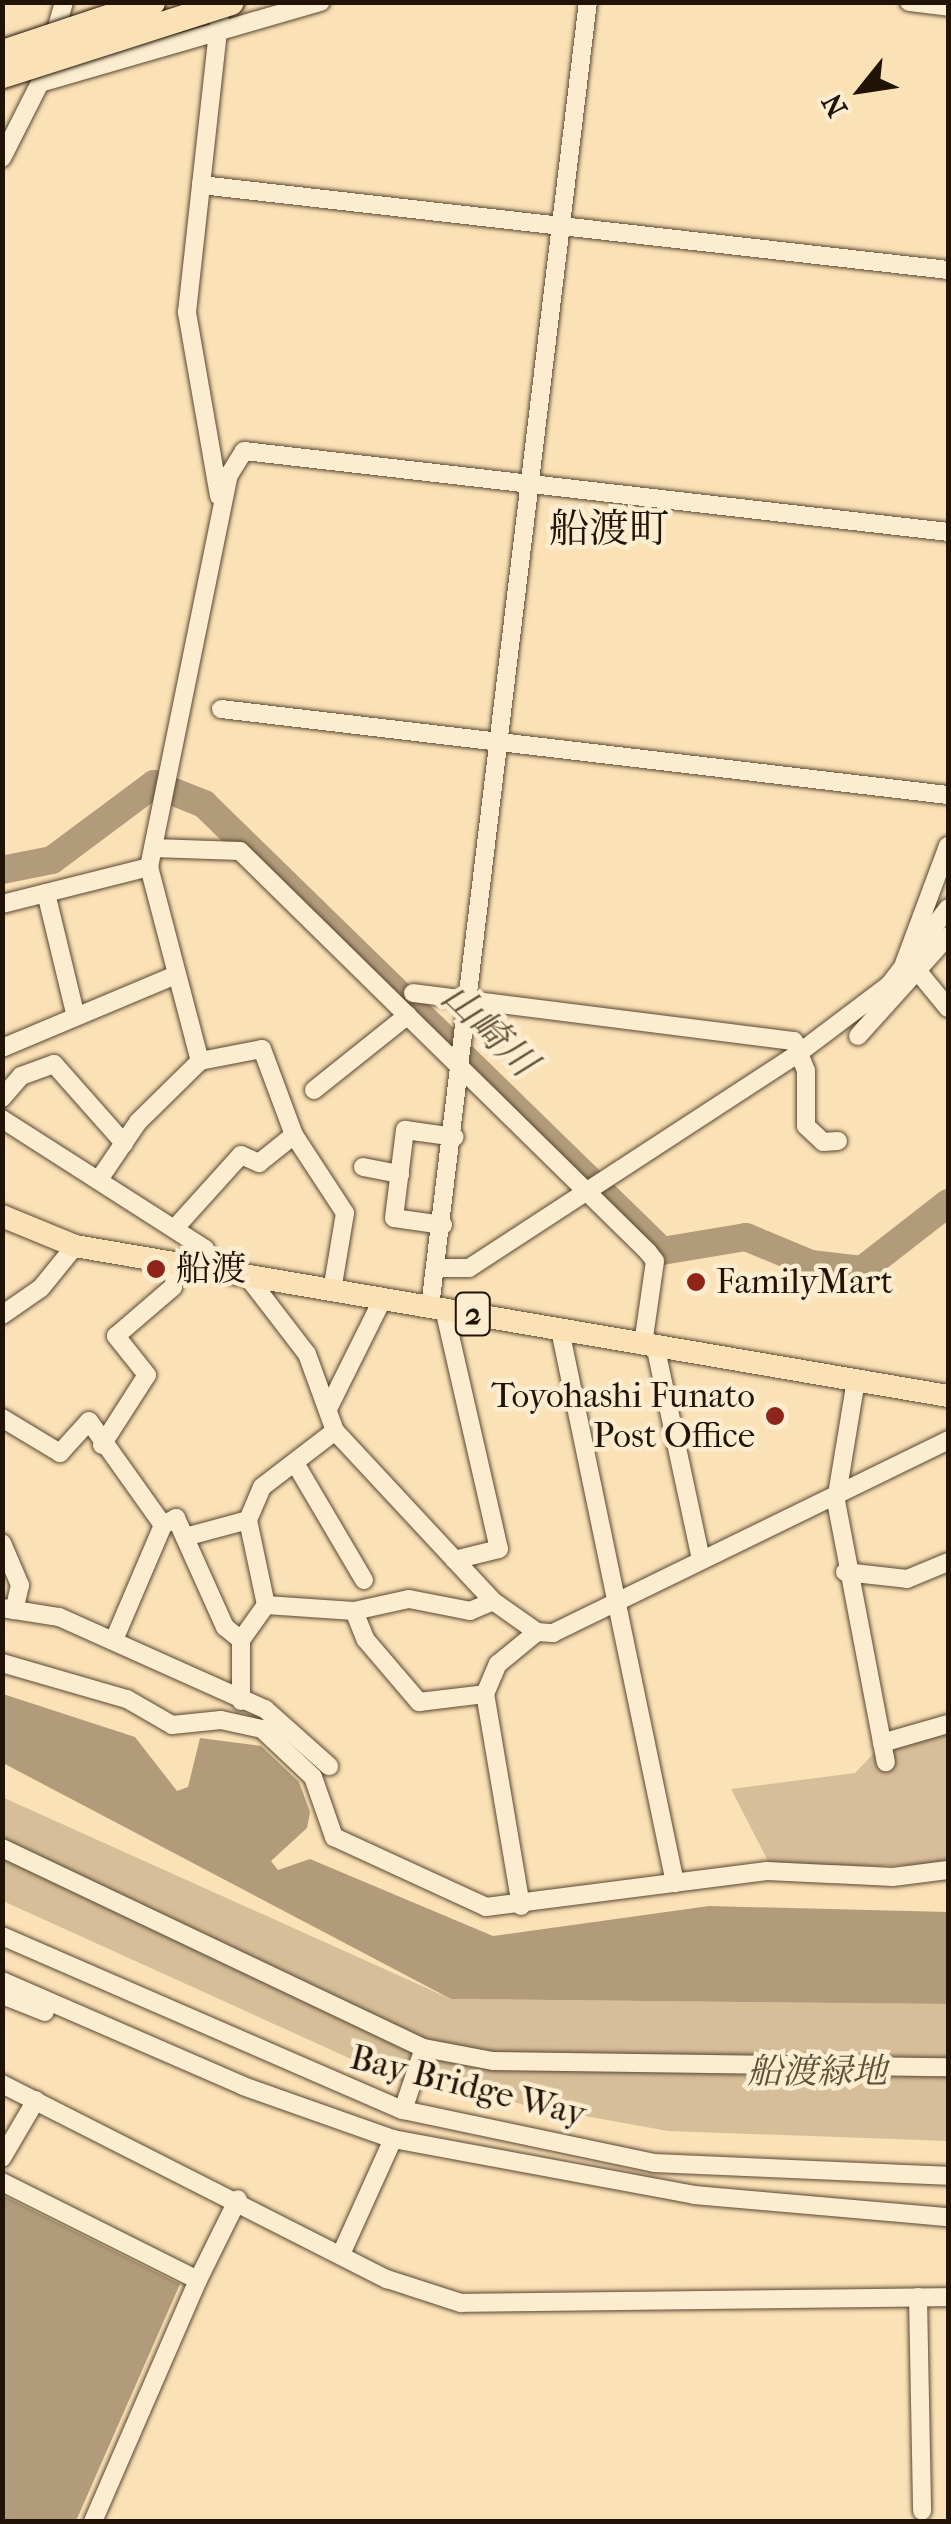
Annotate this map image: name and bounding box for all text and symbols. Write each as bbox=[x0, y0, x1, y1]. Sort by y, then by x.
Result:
north arrow bbox=[811, 40, 911, 140]
text: N bbox=[815, 88, 854, 123]
district label: 船渡町 bbox=[549, 505, 669, 553]
water label: 山崎川 bbox=[432, 974, 546, 1086]
place label: 船渡 bbox=[176, 1248, 246, 1290]
marker: 船渡 bbox=[145, 1258, 167, 1280]
place label: FamilyMart bbox=[716, 1261, 893, 1303]
marker: FamilyMart bbox=[685, 1271, 707, 1293]
road number: 2 bbox=[453, 1287, 493, 1341]
place label: Toyohashi Funato Post Office bbox=[491, 1375, 755, 1457]
marker: Toyohashi Funato Post Office bbox=[764, 1405, 786, 1427]
street label: Bay Bridge Way bbox=[346, 2036, 590, 2136]
park label: 船渡緑地 bbox=[747, 2051, 887, 2093]

